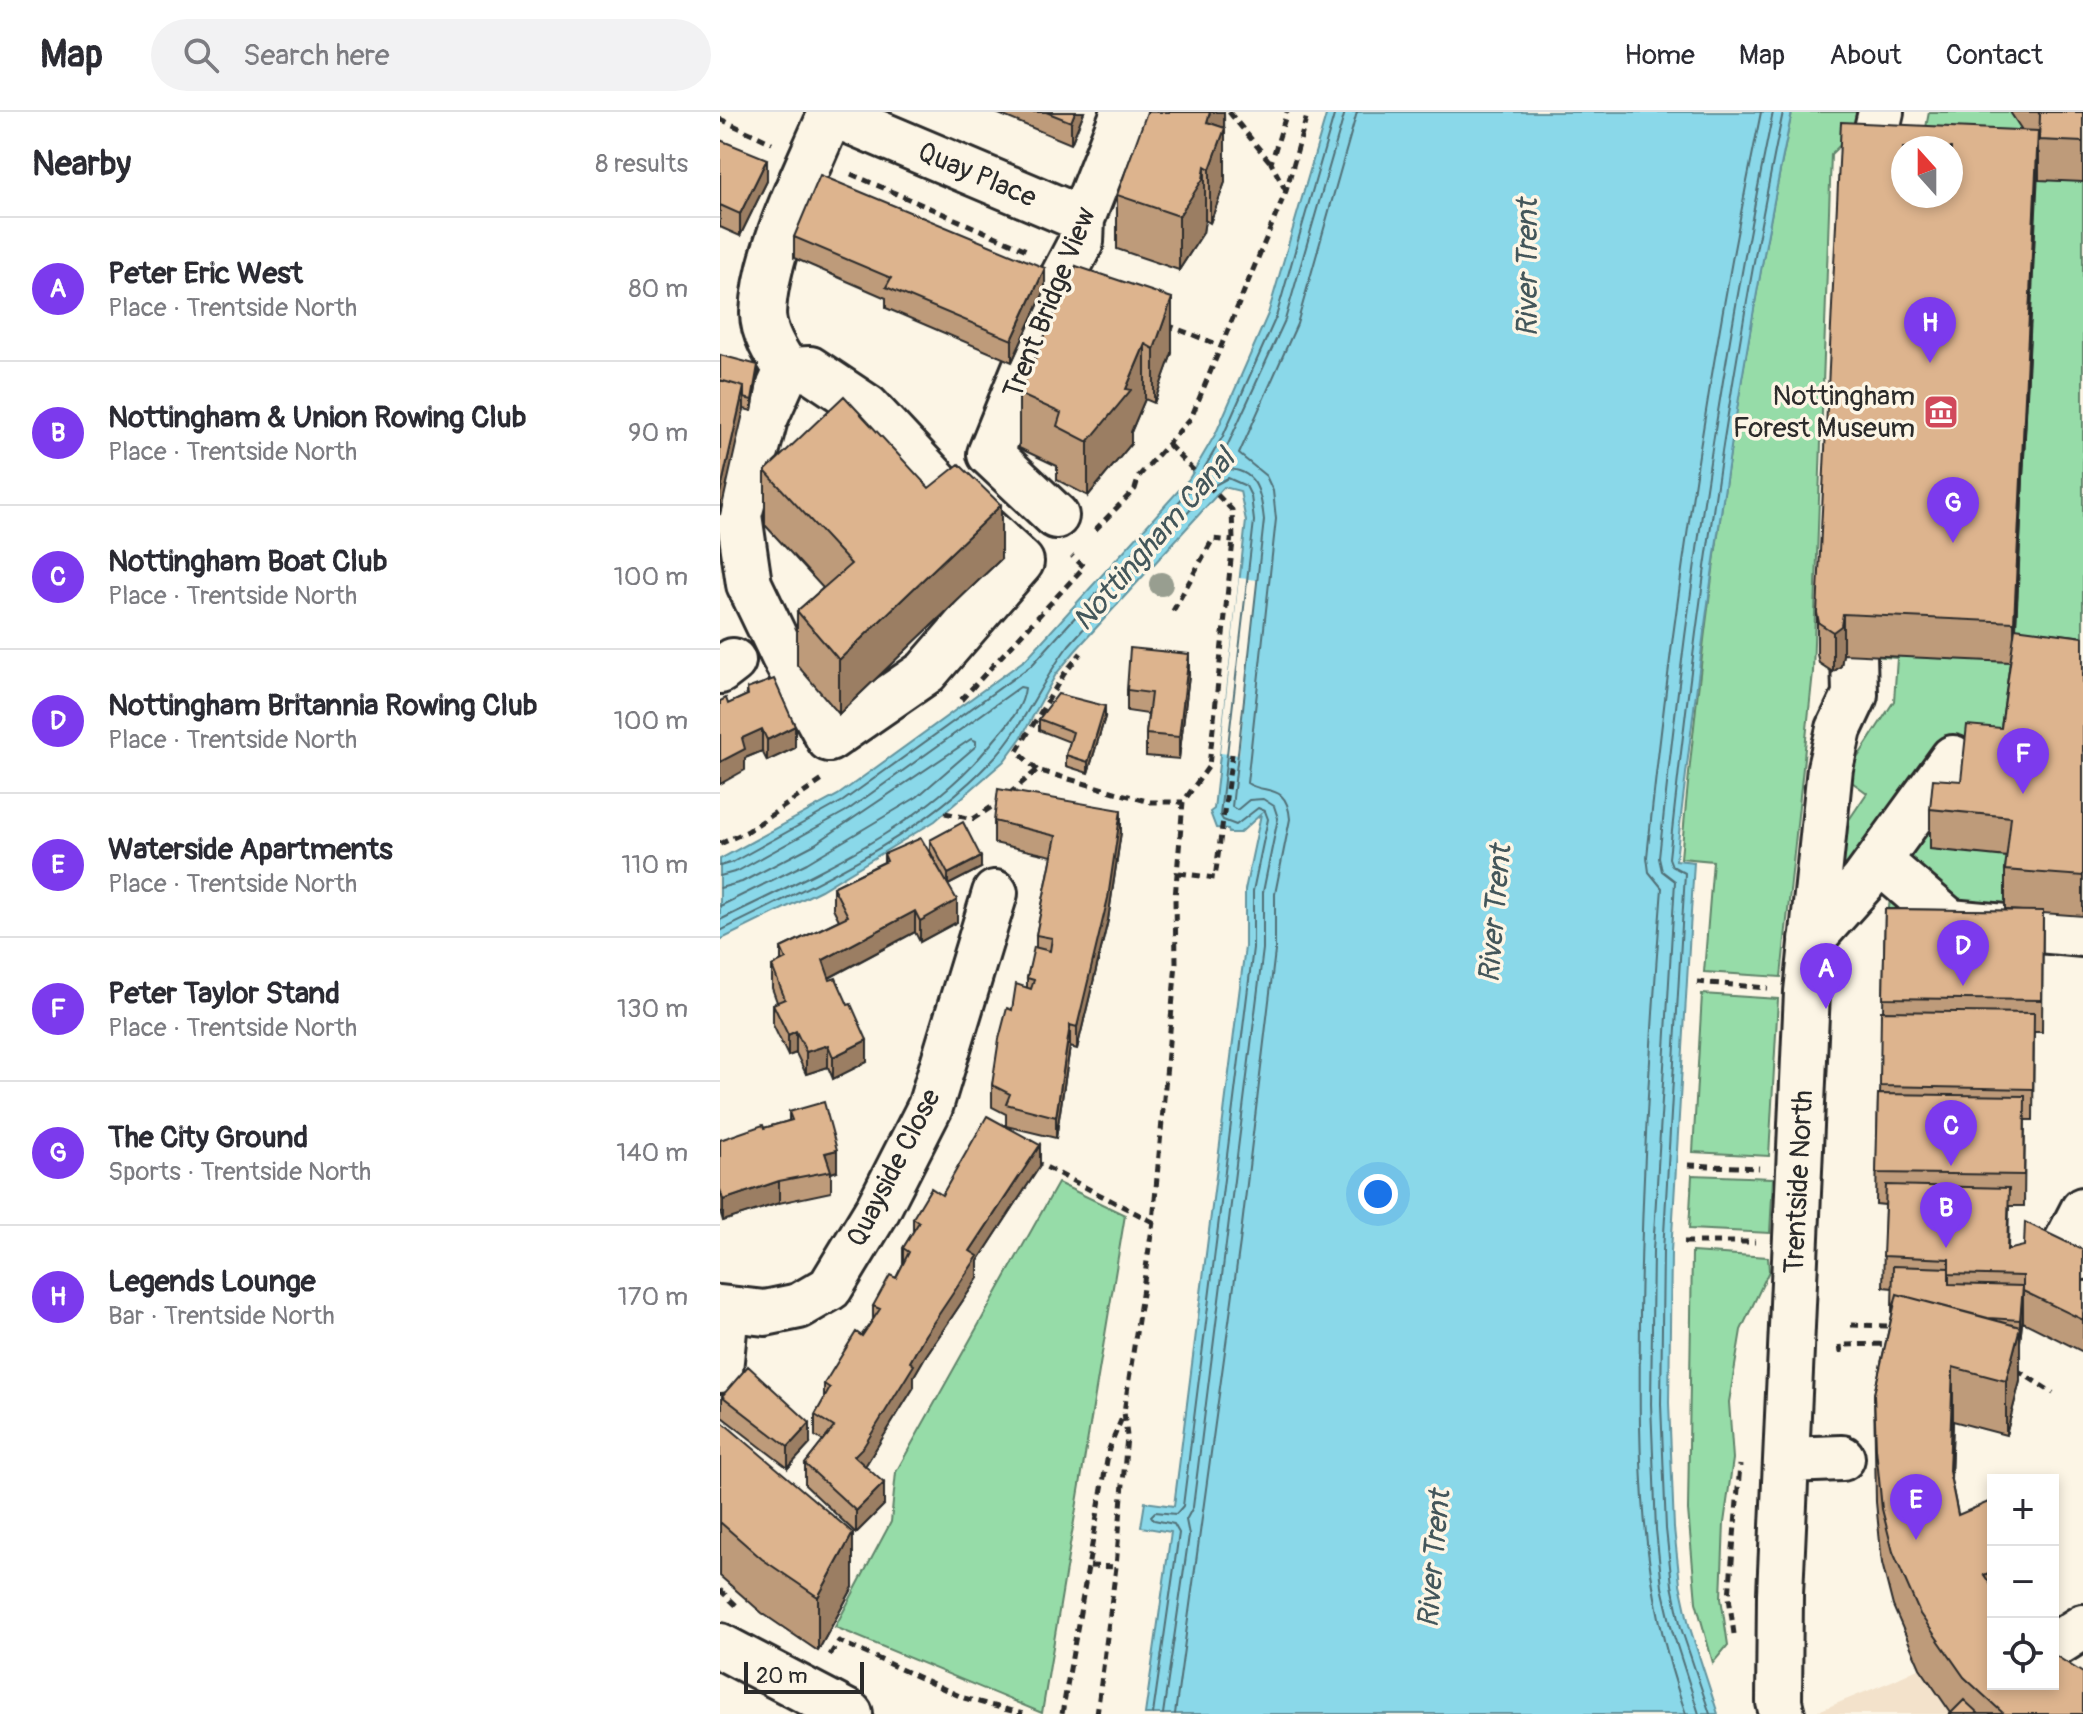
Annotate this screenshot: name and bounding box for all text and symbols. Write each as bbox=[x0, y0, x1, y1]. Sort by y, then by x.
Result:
search box bbox=[151, 19, 711, 91]
text: Map bbox=[40, 31, 103, 79]
icon: search bbox=[179, 33, 223, 77]
text: Search here bbox=[243, 37, 390, 74]
text: Home bbox=[1624, 38, 1695, 73]
text: Map bbox=[1739, 38, 1785, 73]
text: About bbox=[1829, 38, 1902, 73]
text: Contact bbox=[1946, 38, 2043, 73]
street label: Quay Place bbox=[912, 134, 1042, 216]
north arrow bbox=[1891, 136, 1963, 208]
text: Nearby bbox=[32, 143, 131, 186]
text: 8 results bbox=[595, 148, 688, 180]
water label: River Trent bbox=[1509, 196, 1546, 337]
street label: Trent Bridge View bbox=[996, 202, 1104, 404]
text: Peter Eric West bbox=[108, 255, 303, 292]
text: A bbox=[50, 273, 66, 305]
text: 80 m bbox=[628, 273, 688, 305]
text: Place · Trentside North bbox=[108, 292, 357, 324]
pin: H bbox=[1904, 297, 1956, 363]
place label: Nottingham Forest Museum bbox=[1733, 379, 1915, 446]
museum icon: Nottingham Forest Museum bbox=[1922, 393, 1960, 431]
text: Nottingham & Union Rowing Club bbox=[108, 399, 526, 436]
text: B bbox=[51, 417, 65, 449]
text: 90 m bbox=[628, 417, 688, 449]
text: Place · Trentside North bbox=[108, 436, 357, 468]
water label: Nottingham Canal bbox=[1065, 439, 1245, 638]
pin: G bbox=[1927, 477, 1979, 543]
text: Nottingham Boat Club bbox=[108, 543, 387, 580]
text: C bbox=[50, 561, 66, 593]
text: 100 m bbox=[614, 561, 688, 593]
text: Place · Trentside North bbox=[108, 580, 357, 612]
text: Nottingham Britannia Rowing Club bbox=[108, 687, 538, 724]
text: D bbox=[50, 705, 66, 737]
text: 100 m bbox=[614, 705, 688, 737]
text: Place · Trentside North bbox=[108, 724, 357, 756]
pin: F bbox=[1997, 728, 2049, 794]
text: Waterside Apartments bbox=[108, 831, 393, 868]
water label: River Trent bbox=[1471, 841, 1520, 984]
text: E bbox=[51, 849, 65, 881]
text: 110 m bbox=[621, 849, 688, 881]
text: Place · Trentside North bbox=[108, 868, 357, 900]
pin: D bbox=[1937, 920, 1989, 986]
pin: A bbox=[1800, 943, 1852, 1009]
text: Peter Taylor Stand bbox=[108, 975, 340, 1012]
text: F bbox=[50, 993, 66, 1025]
text: 130 m bbox=[617, 993, 688, 1025]
text: Place · Trentside North bbox=[108, 1012, 357, 1044]
street label: Quayside Close bbox=[839, 1083, 949, 1253]
street label: Trentside North bbox=[1777, 1089, 1821, 1275]
pin: C bbox=[1925, 1100, 1977, 1166]
text: The City Ground bbox=[108, 1119, 308, 1156]
text: G bbox=[49, 1137, 67, 1169]
text: 140 m bbox=[616, 1137, 688, 1169]
text: Sports · Trentside North bbox=[108, 1156, 371, 1188]
your location bbox=[1358, 1174, 1398, 1214]
pin: B bbox=[1920, 1182, 1972, 1248]
text: Legends Lounge bbox=[108, 1263, 316, 1300]
text: H bbox=[50, 1281, 66, 1313]
text: 170 m bbox=[618, 1281, 688, 1313]
text: Bar · Trentside North bbox=[108, 1300, 335, 1332]
pin: E bbox=[1890, 1474, 1942, 1540]
map controls bbox=[1987, 1474, 2059, 1690]
button: + bbox=[1987, 1474, 2059, 1546]
water label: River Trent bbox=[1410, 1486, 1459, 1629]
button: − bbox=[1987, 1546, 2059, 1618]
button: locate bbox=[1987, 1618, 2059, 1690]
scale bar bbox=[744, 1658, 864, 1694]
text: 20 m bbox=[756, 1662, 808, 1690]

